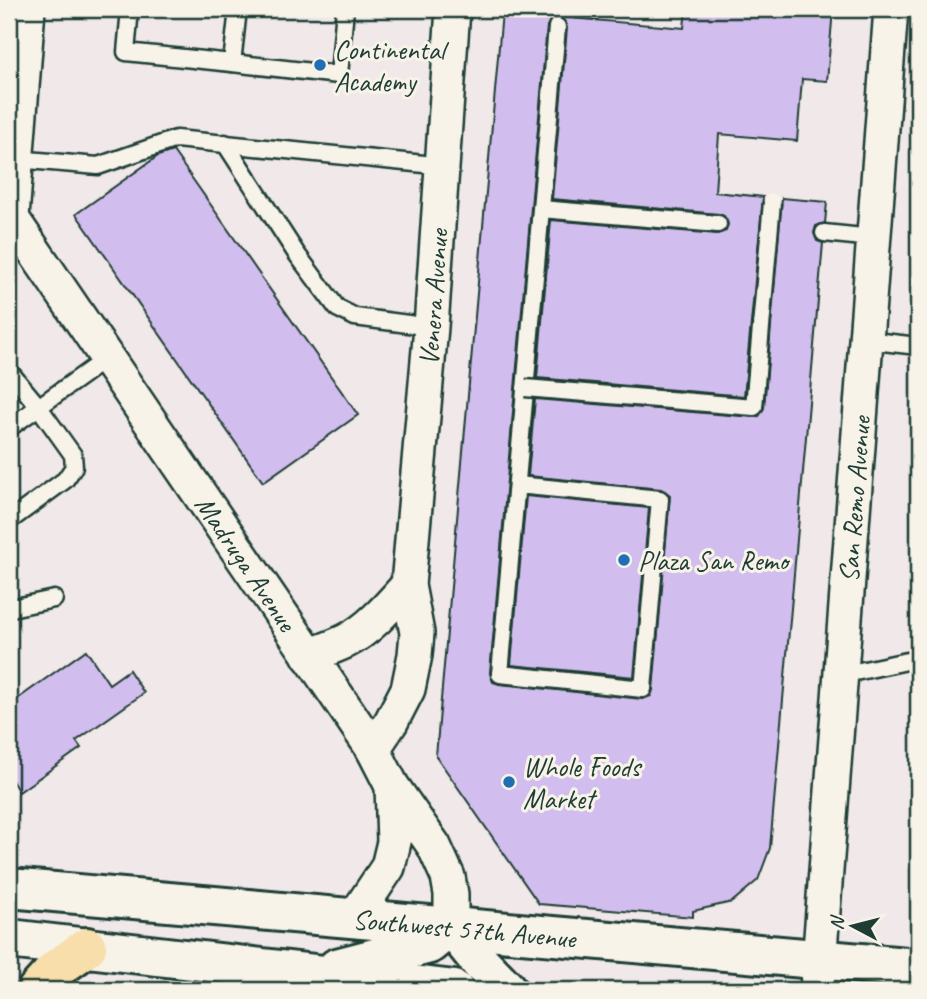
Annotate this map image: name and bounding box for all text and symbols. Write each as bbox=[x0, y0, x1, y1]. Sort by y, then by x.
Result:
place label: Continental Academy bbox=[334, 32, 450, 99]
marker: Continental Academy bbox=[312, 57, 328, 73]
street label: Venera Avenue bbox=[410, 226, 455, 367]
street label: San Remo Avenue bbox=[830, 413, 878, 584]
street label: Madruga Avenue bbox=[188, 488, 306, 639]
place label: Plaza San Remo bbox=[638, 543, 791, 578]
marker: Plaza San Remo bbox=[616, 552, 632, 568]
place label: Whole Foods Market bbox=[523, 749, 642, 816]
marker: Whole Foods Market bbox=[501, 774, 517, 790]
north arrow bbox=[818, 890, 888, 960]
street label: Southwest 57th Avenue bbox=[351, 901, 579, 955]
text: N bbox=[824, 914, 850, 931]

